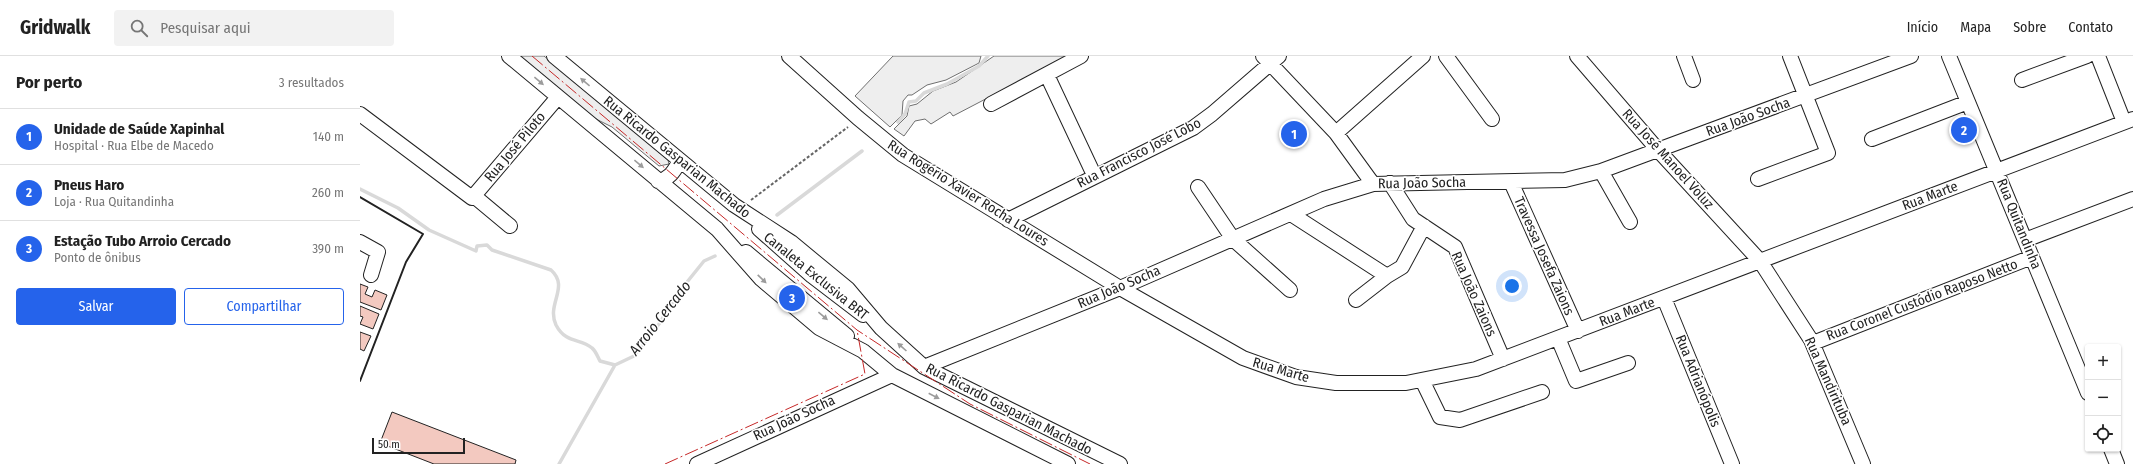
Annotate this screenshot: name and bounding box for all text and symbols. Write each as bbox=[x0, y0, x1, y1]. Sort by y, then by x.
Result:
search box bbox=[114, 10, 394, 46]
text: Gridwalk bbox=[20, 16, 90, 39]
icon: search bbox=[128, 17, 150, 39]
text: Pesquisar aqui bbox=[160, 19, 251, 37]
text: Início bbox=[1907, 19, 1938, 36]
text: Mapa bbox=[1960, 19, 1991, 36]
text: Sobre bbox=[2013, 19, 2046, 36]
text: Contato bbox=[2068, 19, 2113, 36]
text: Por perto bbox=[16, 72, 82, 93]
text: 3 resultados bbox=[279, 75, 344, 90]
one-way arrow bbox=[534, 77, 544, 85]
one-way arrow bbox=[580, 78, 590, 87]
street label: Rua Ricardo Gasparian Machado bbox=[600, 92, 754, 222]
street label: Rua João Socha bbox=[1704, 94, 1792, 140]
street label: Rua José Manoel Voluz bbox=[1619, 106, 1718, 213]
street label: Rua José Piloto bbox=[481, 109, 549, 185]
street label: Rua Francisco José Lobo bbox=[1074, 114, 1204, 192]
pin: 2 bbox=[1951, 115, 1977, 145]
pin: 1 bbox=[1281, 119, 1307, 149]
text: Unidade de Saúde Xapinhal bbox=[54, 120, 224, 138]
text: 1 bbox=[26, 129, 32, 144]
text: 140 m bbox=[313, 129, 344, 144]
street label: Rua Rogério Xavier Rocha Loures bbox=[884, 136, 1052, 250]
text: Hospital · Rua Elbe de Macedo bbox=[54, 138, 214, 153]
one-way arrow bbox=[633, 160, 644, 169]
street label: Rua João Socha bbox=[1378, 174, 1466, 192]
text: Pneus Haro bbox=[54, 176, 124, 194]
street label: Rua Quitandinha bbox=[1993, 176, 2045, 272]
street label: Rua Marte bbox=[1900, 178, 1960, 214]
text: 2 bbox=[26, 185, 32, 200]
text: 260 m bbox=[312, 185, 344, 200]
text: Loja · Rua Quitandinha bbox=[54, 194, 174, 209]
street label: Travessa Josefa Zaions bbox=[1510, 194, 1578, 318]
street label: Canaleta Exclusiva BRT bbox=[760, 229, 872, 324]
text: Estação Tubo Arroio Cercado bbox=[54, 232, 231, 250]
text: 3 bbox=[26, 241, 32, 256]
text: 390 m bbox=[312, 241, 344, 256]
street label: Rua João Zaions bbox=[1448, 249, 1500, 339]
text: Ponto de ônibus bbox=[54, 250, 141, 265]
street label: Rua Coronel Custódio Raposo Netto bbox=[1824, 256, 2020, 344]
street label: Rua João Socha bbox=[1075, 262, 1163, 312]
one-way arrow bbox=[757, 274, 767, 284]
your location bbox=[1502, 276, 1522, 296]
water label: Arroio Cercado bbox=[625, 277, 695, 360]
pin: 3 bbox=[779, 283, 805, 313]
button: Salvar bbox=[16, 288, 176, 325]
button: Compartilhar bbox=[184, 288, 344, 325]
street label: Rua Marte bbox=[1597, 294, 1657, 330]
one-way arrow bbox=[818, 311, 829, 320]
street label: Rua Adrianópolis bbox=[1672, 332, 1724, 430]
street label: Rua Mandirituba bbox=[1801, 334, 1855, 428]
one-way arrow bbox=[897, 343, 908, 352]
map controls bbox=[2085, 344, 2121, 452]
button: + bbox=[2085, 344, 2121, 380]
street label: Rua Marte bbox=[1251, 354, 1311, 386]
street label: Rua Ricardo Gasparian Machado bbox=[923, 360, 1095, 458]
button: − bbox=[2085, 380, 2121, 416]
street label: Rua João Socha bbox=[750, 392, 838, 444]
one-way arrow bbox=[928, 393, 940, 399]
button: locate bbox=[2085, 416, 2121, 452]
scale bar bbox=[372, 436, 465, 455]
text: 50 m bbox=[378, 438, 400, 451]

